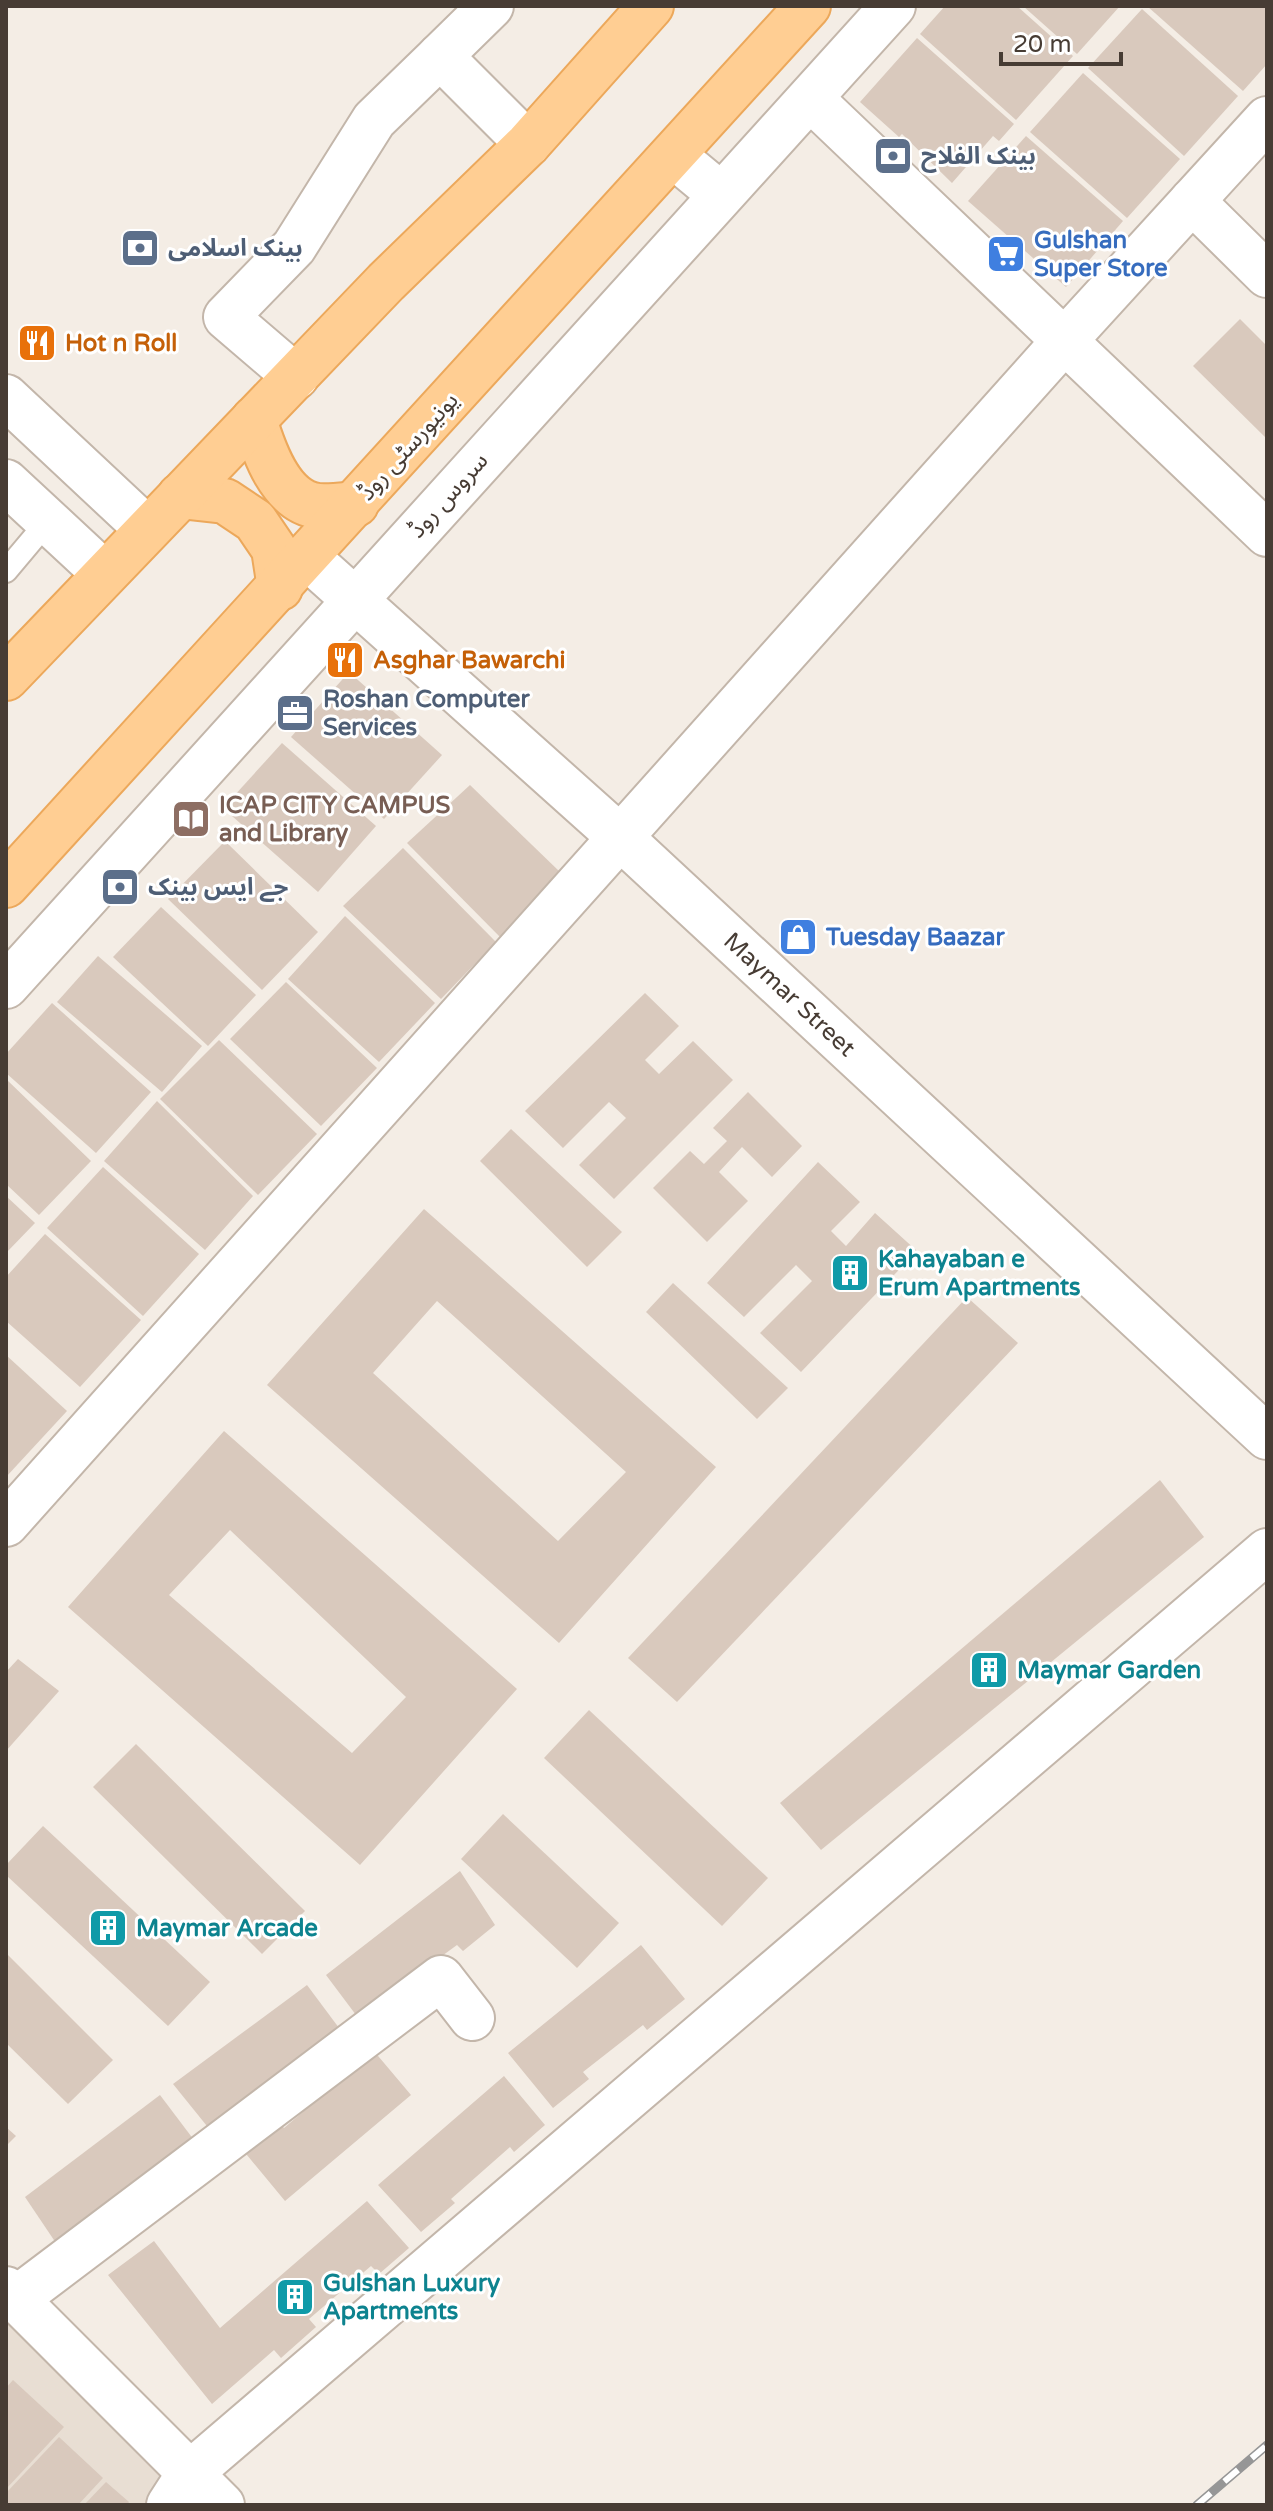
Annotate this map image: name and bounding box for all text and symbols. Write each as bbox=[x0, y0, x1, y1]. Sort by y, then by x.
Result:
scale bar bbox=[1001, 16, 1121, 66]
text: 20 m bbox=[1013, 30, 1071, 59]
bank icon: بینک الفلاح bbox=[872, 135, 914, 177]
place label: بینک الفلاح bbox=[921, 142, 1036, 173]
place label: Gulshan Super Store bbox=[1034, 226, 1168, 283]
bank icon: بینک اسلامی bbox=[119, 227, 161, 269]
supermarket icon: Gulshan Super Store bbox=[985, 233, 1027, 275]
place label: بینک اسلامی bbox=[168, 234, 303, 263]
restaurant icon: Hot n Roll bbox=[16, 322, 58, 364]
place label: Hot n Roll bbox=[65, 329, 177, 358]
street label: یونیورسٹی روڈ bbox=[352, 386, 465, 507]
street label: سروس روڈ bbox=[402, 447, 494, 544]
restaurant icon: Asghar Bawarchi bbox=[324, 639, 366, 681]
place label: Asghar Bawarchi bbox=[373, 646, 566, 675]
place label: Roshan Computer Services bbox=[323, 685, 530, 742]
office icon: Roshan Computer Services bbox=[274, 692, 316, 734]
place label: ICAP CITY CAMPUS and Library bbox=[219, 791, 451, 848]
library icon: ICAP CITY CAMPUS and Library bbox=[170, 798, 212, 840]
bank icon: جے ایس بینک bbox=[99, 866, 141, 908]
place label: جے ایس بینک bbox=[148, 873, 288, 902]
shop icon: Tuesday Baazar bbox=[777, 916, 819, 958]
place label: Tuesday Baazar bbox=[825, 923, 1005, 952]
street label: Maymar Street bbox=[717, 927, 861, 1063]
place label: Kahayaban e Erum Apartments bbox=[878, 1245, 1081, 1302]
building icon: Kahayaban e Erum Apartments bbox=[829, 1252, 871, 1294]
building icon: Maymar Garden bbox=[968, 1649, 1010, 1691]
place label: Maymar Garden bbox=[1017, 1656, 1201, 1685]
building icon: Maymar Arcade bbox=[87, 1907, 129, 1949]
place label: Maymar Arcade bbox=[136, 1914, 318, 1943]
place label: Gulshan Luxury Apartments bbox=[323, 2269, 500, 2326]
building icon: Gulshan Luxury Apartments bbox=[274, 2276, 316, 2318]

